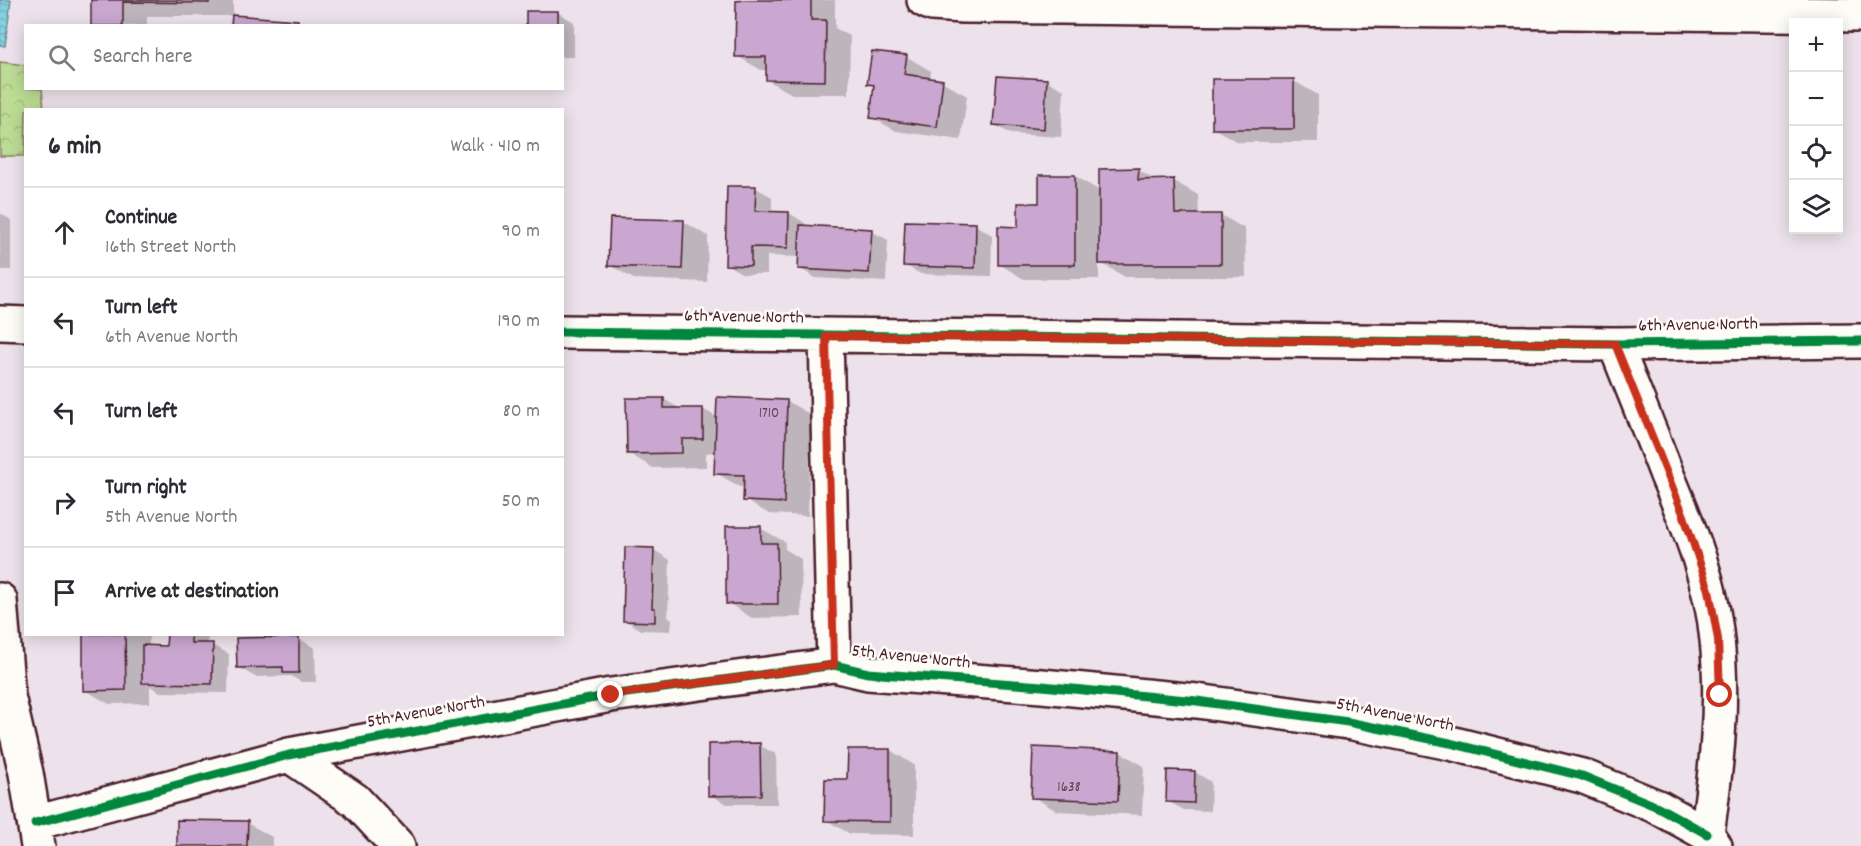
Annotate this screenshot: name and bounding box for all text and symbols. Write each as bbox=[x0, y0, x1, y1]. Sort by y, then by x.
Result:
map controls bbox=[1789, 18, 1843, 234]
button: + bbox=[1789, 18, 1843, 72]
search box bbox=[24, 24, 564, 90]
icon: search bbox=[45, 41, 78, 74]
text: Search here bbox=[93, 42, 192, 73]
button: − bbox=[1789, 72, 1843, 126]
button: locate bbox=[1789, 126, 1843, 180]
text: 6 min bbox=[48, 129, 101, 166]
text: Walk · 410 m bbox=[451, 133, 540, 161]
button: layers bbox=[1789, 180, 1843, 234]
text: Continue bbox=[105, 203, 177, 234]
icon: ahead bbox=[48, 216, 81, 249]
text: 90 m bbox=[502, 218, 540, 246]
text: 16th Street North bbox=[105, 234, 236, 262]
text: Turn left bbox=[105, 293, 177, 324]
street label: 6th Avenue North bbox=[684, 304, 804, 332]
icon: left bbox=[48, 306, 81, 339]
text: 190 m bbox=[497, 308, 540, 336]
street label: 6th Avenue North bbox=[1638, 312, 1758, 340]
text: 6th Avenue North bbox=[105, 324, 238, 352]
icon: left bbox=[48, 396, 81, 429]
text: Turn left bbox=[105, 397, 177, 428]
text: 80 m bbox=[503, 398, 540, 426]
house number: 1710 bbox=[759, 403, 779, 425]
text: Turn right bbox=[105, 473, 187, 504]
icon: right bbox=[48, 486, 81, 519]
text: 50 m bbox=[502, 488, 540, 516]
text: 5th Avenue North bbox=[105, 504, 237, 532]
icon: arrive bbox=[48, 576, 81, 609]
text: Arrive at destination bbox=[105, 577, 279, 608]
street label: 5th Avenue North bbox=[850, 639, 972, 677]
route end bbox=[597, 681, 623, 707]
route start bbox=[1706, 681, 1732, 707]
street label: 5th Avenue North bbox=[365, 690, 487, 736]
street label: 5th Avenue North bbox=[1334, 692, 1456, 740]
house number: 1638 bbox=[1057, 777, 1081, 799]

